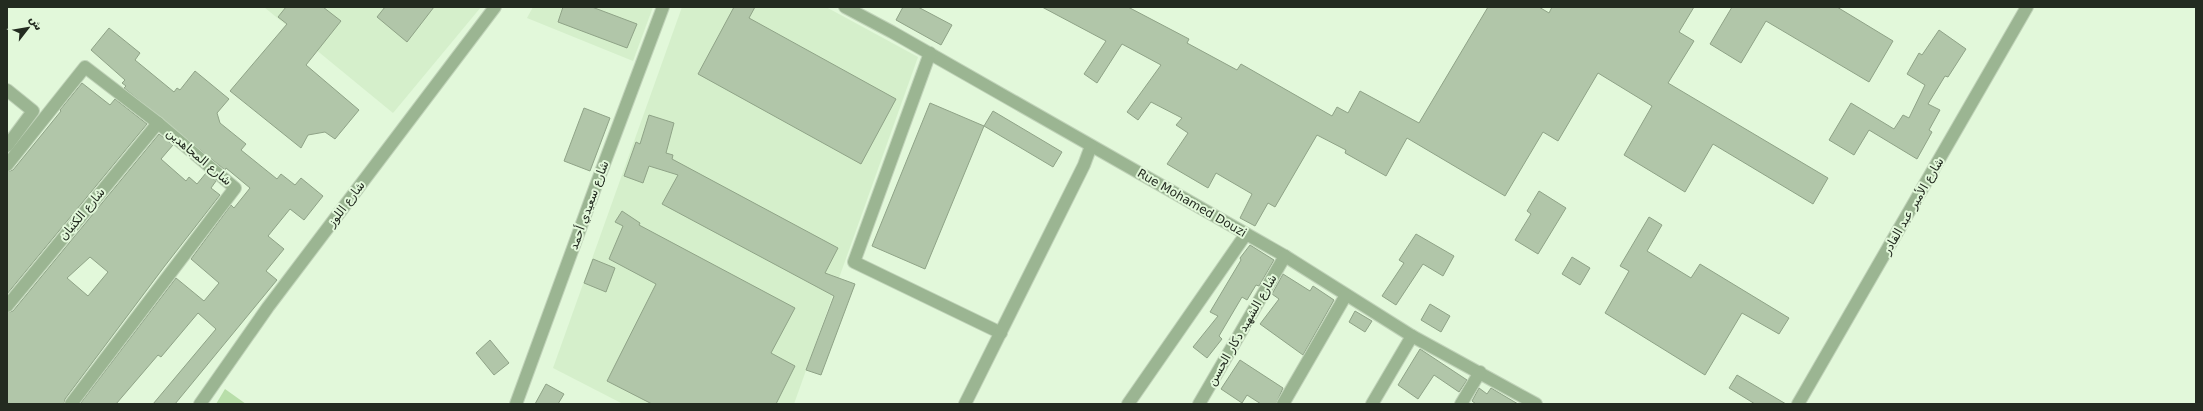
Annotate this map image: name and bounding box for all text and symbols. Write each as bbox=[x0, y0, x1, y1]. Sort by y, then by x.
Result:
north arrow bbox=[8, 8, 48, 48]
text: ش bbox=[27, 13, 46, 33]
street label: شارع المجاهدين bbox=[163, 126, 234, 189]
street label: شارع الأمير عبد القادر bbox=[1878, 154, 1947, 258]
street label: شارع سعيدي أحمد bbox=[566, 158, 612, 252]
street label: Rue Mohamed Douzi bbox=[1135, 166, 1249, 240]
street label: شارع اللوز bbox=[324, 178, 368, 231]
street label: شارع الكثبان bbox=[56, 185, 109, 244]
street label: شارع الشهيد دكار الحسن bbox=[1204, 272, 1281, 389]

